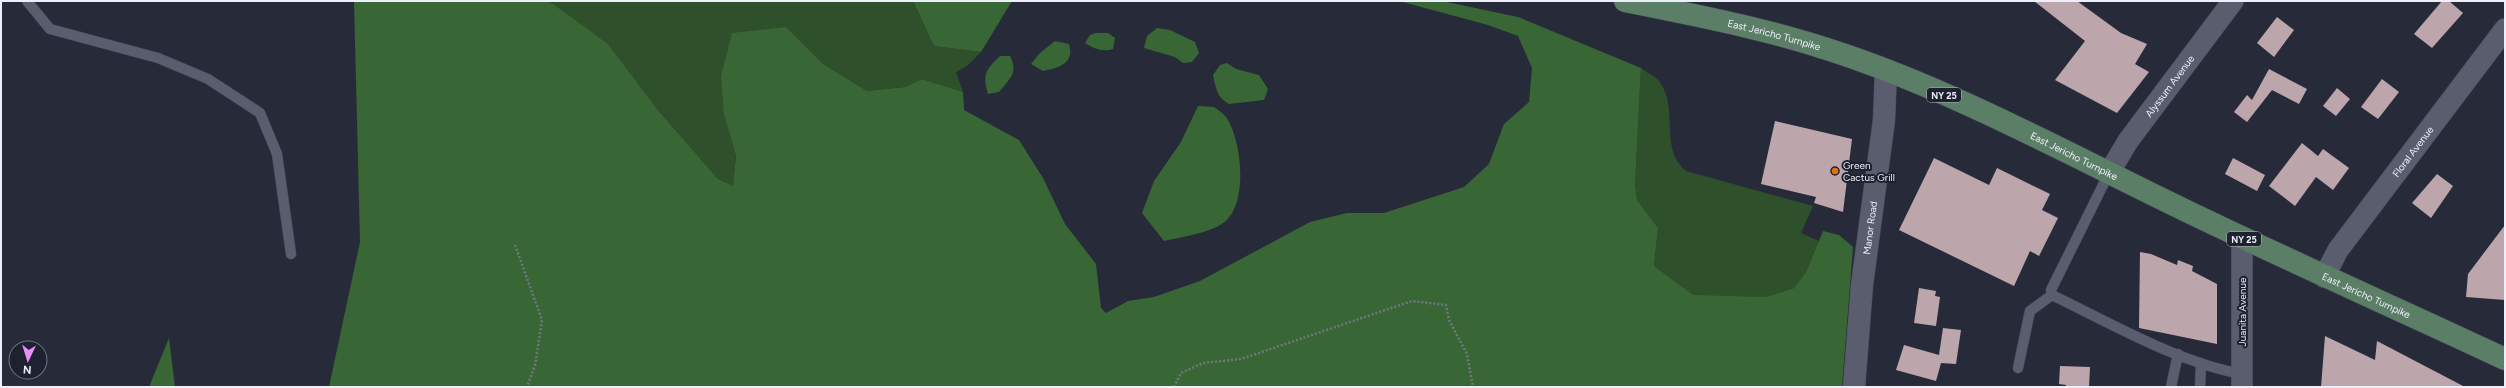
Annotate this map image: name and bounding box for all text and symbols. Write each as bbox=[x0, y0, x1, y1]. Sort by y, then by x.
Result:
street label: East Jericho Turnpike bbox=[1726, 16, 1823, 53]
street label: Alyssum Avenue bbox=[2142, 52, 2197, 119]
road number: NY 25 bbox=[1927, 88, 1961, 102]
street label: Floral Avenue bbox=[2389, 123, 2436, 179]
street label: East Jericho Turnpike bbox=[2028, 128, 2120, 183]
place label: Green Cactus Grill bbox=[1843, 159, 1895, 184]
marker: Green Cactus Grill bbox=[1830, 166, 1840, 176]
street label: Manor Road bbox=[1860, 200, 1880, 255]
road number: NY 25 bbox=[2227, 232, 2261, 246]
street label: East Jericho Turnpike bbox=[2320, 269, 2413, 321]
street label: Juanita Avenue bbox=[2236, 277, 2249, 346]
north arrow bbox=[8, 340, 48, 380]
text: N bbox=[23, 363, 32, 376]

